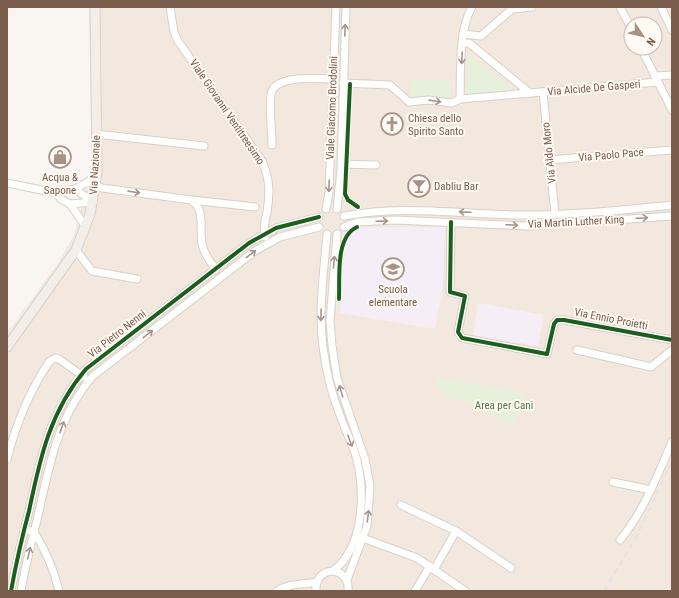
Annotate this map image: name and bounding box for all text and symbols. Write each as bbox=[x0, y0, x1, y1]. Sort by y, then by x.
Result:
north arrow bbox=[623, 16, 663, 56]
one-way arrow bbox=[342, 24, 349, 37]
text: N bbox=[643, 35, 658, 48]
one-way arrow bbox=[458, 51, 466, 64]
street label: Viale Giacomo Brodolini bbox=[324, 56, 340, 160]
street label: Viale Giovanni Ventitreesimo bbox=[187, 57, 267, 168]
street label: Via Alcide De Gasperi bbox=[547, 77, 641, 99]
one-way arrow bbox=[428, 97, 441, 105]
church icon: Chiesa dello Spirito Santo bbox=[379, 111, 405, 137]
place label: Chiesa dello Spirito Santo bbox=[408, 112, 464, 138]
street label: Via Aldo Moro bbox=[539, 121, 559, 184]
street label: Via Nazionale bbox=[87, 135, 103, 195]
shop icon: Acqua & Sapone bbox=[47, 144, 73, 170]
street label: Via Paolo Pace bbox=[578, 146, 644, 164]
place label: Acqua & Sapone bbox=[42, 171, 78, 197]
bar icon: Dabliu Bar bbox=[406, 173, 432, 199]
one-way arrow bbox=[326, 179, 333, 192]
place label: Dabliu Bar bbox=[434, 180, 479, 193]
one-way arrow bbox=[127, 188, 140, 196]
one-way arrow bbox=[459, 209, 472, 216]
street label: Via Martin Luther King bbox=[527, 213, 625, 231]
one-way arrow bbox=[635, 215, 648, 222]
one-way arrow bbox=[375, 217, 388, 224]
one-way arrow bbox=[505, 221, 518, 229]
one-way arrow bbox=[246, 250, 257, 258]
one-way arrow bbox=[330, 256, 338, 269]
school or university icon: Scuola elementare bbox=[380, 256, 406, 282]
place label: Scuola elementare bbox=[369, 283, 417, 309]
street label: Via Ennio Proietti bbox=[573, 305, 649, 333]
street label: Via Pietro Nenni bbox=[85, 307, 149, 361]
one-way arrow bbox=[318, 308, 325, 321]
one-way arrow bbox=[143, 329, 154, 338]
one-way arrow bbox=[337, 385, 344, 398]
park label: Area per Cani bbox=[475, 399, 533, 412]
one-way arrow bbox=[58, 422, 66, 434]
one-way arrow bbox=[347, 434, 354, 447]
one-way arrow bbox=[364, 510, 372, 523]
one-way arrow bbox=[26, 547, 34, 560]

